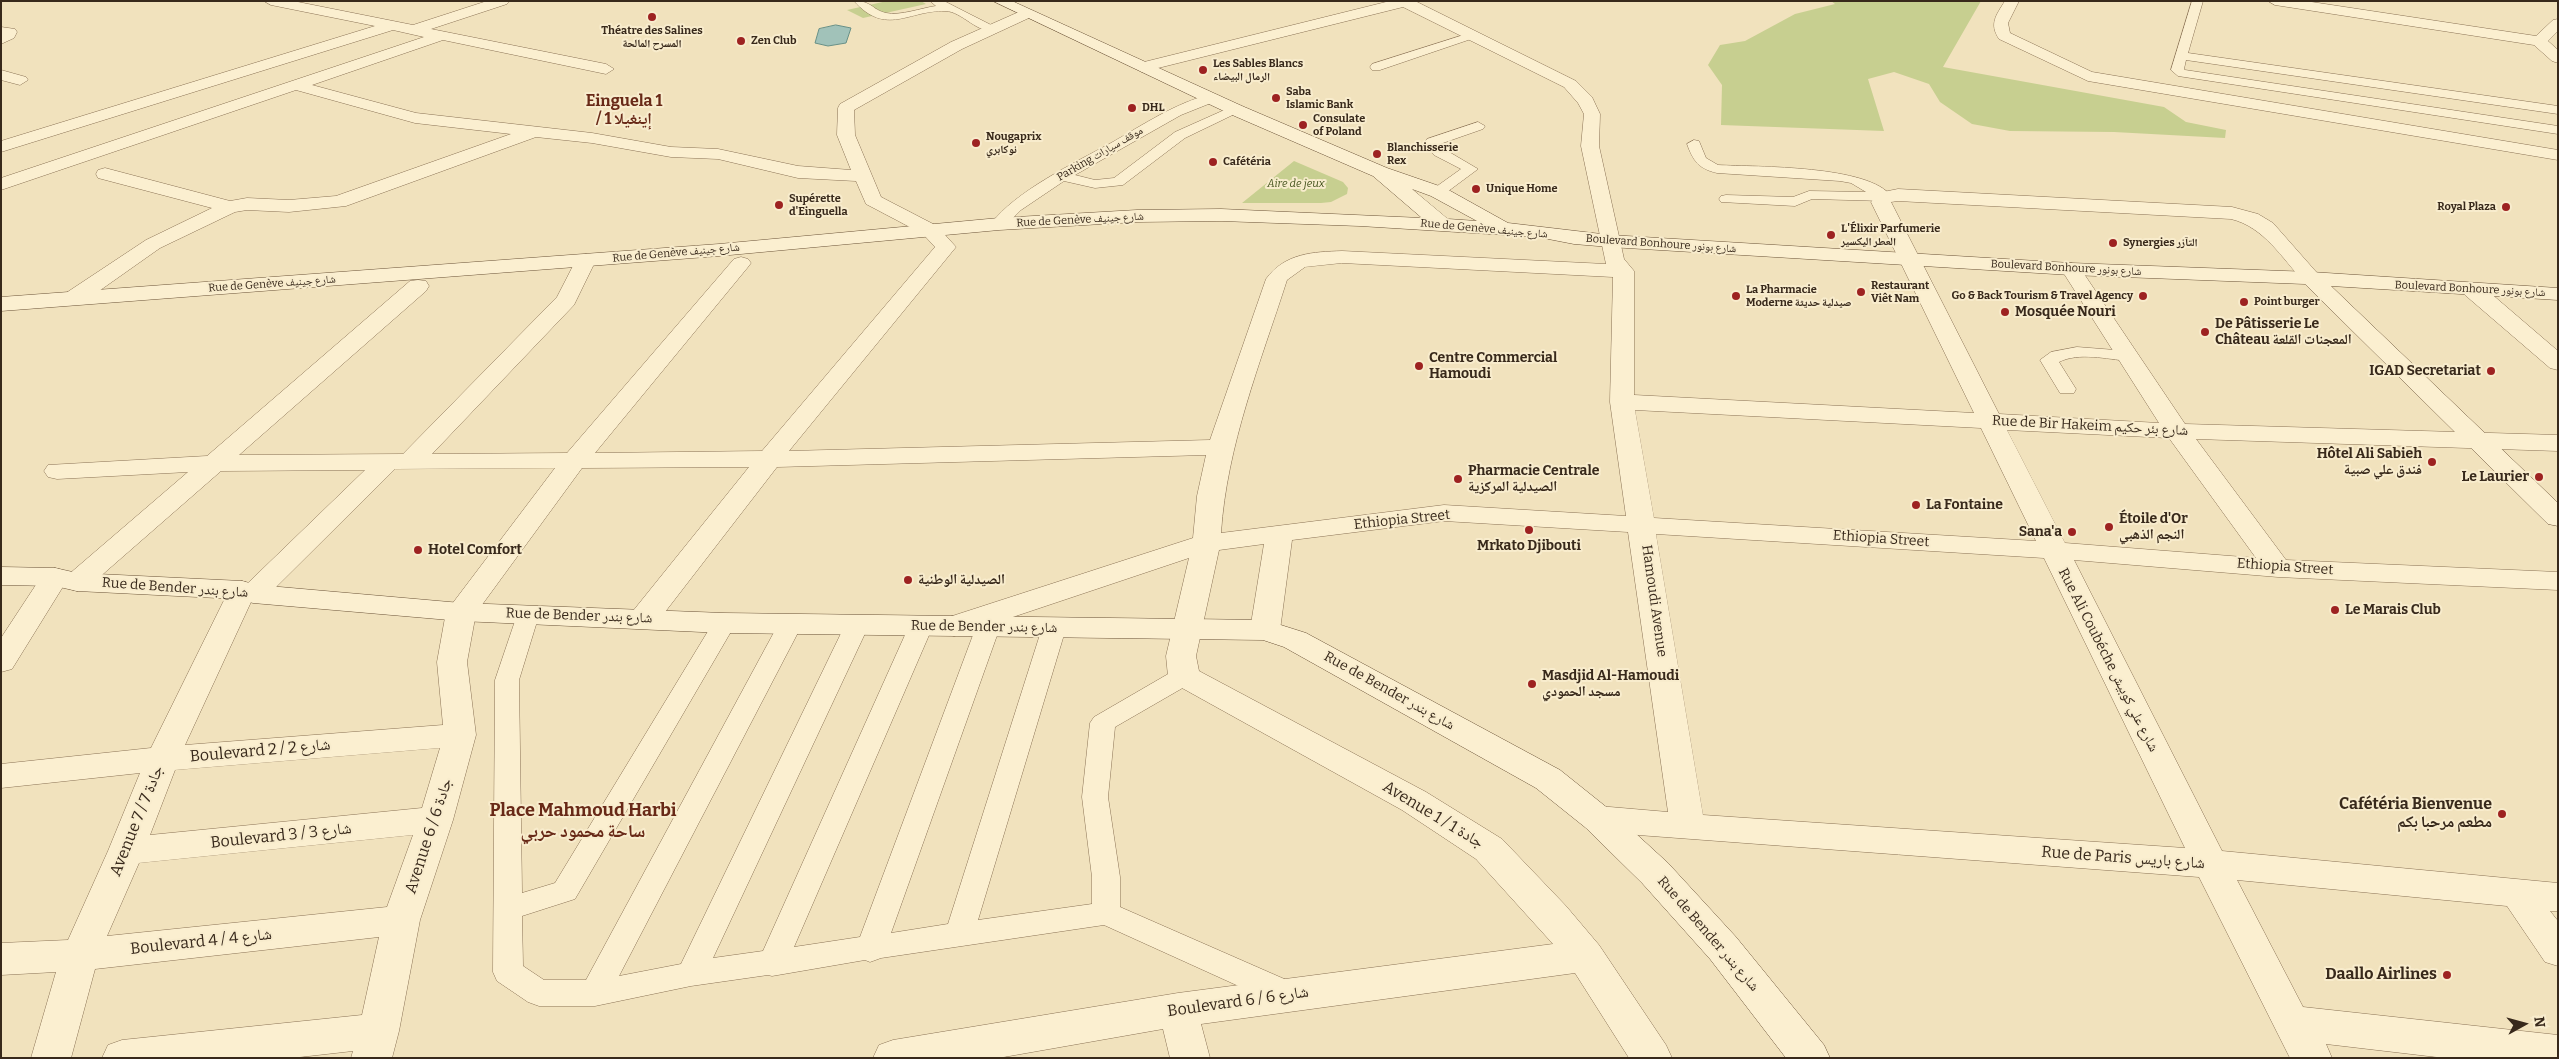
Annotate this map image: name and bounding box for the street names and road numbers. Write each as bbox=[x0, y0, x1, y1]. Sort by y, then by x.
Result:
street label: Parking موقف سيارات bbox=[1055, 124, 1145, 184]
street label: Rue de Genève شارع جينيف bbox=[1016, 210, 1144, 230]
street label: Rue de Genève شارع جينيف bbox=[1420, 217, 1548, 241]
street label: Boulevard Bonhoure شارع بونور bbox=[1585, 232, 1737, 256]
street label: Rue de Genève شارع جينيف bbox=[612, 241, 740, 265]
street label: Boulevard Bonhoure شارع بونور bbox=[1990, 257, 2142, 279]
street label: Rue de Genève شارع جينيف bbox=[208, 273, 336, 295]
street label: Boulevard Bonhoure شارع بونور bbox=[2394, 278, 2546, 300]
street label: Rue de Bir Hakeim شارع بئر حكيم bbox=[1992, 412, 2188, 440]
street label: Ethiopia Street bbox=[1353, 507, 1451, 533]
street label: Ethiopia Street bbox=[1832, 527, 1930, 551]
street label: Hamoudi Avenue bbox=[1638, 544, 1670, 658]
street label: Ethiopia Street bbox=[2236, 555, 2334, 579]
street label: Rue Ali Coubéche شارع علي كوبيش bbox=[2054, 565, 2162, 755]
street label: Rue de Bender شارع بندر bbox=[101, 575, 249, 601]
street label: Rue de Bender شارع بندر bbox=[505, 605, 653, 627]
street label: Rue de Bender شارع بندر bbox=[911, 617, 1057, 637]
street label: Rue de Bender شارع بندر bbox=[1321, 648, 1457, 734]
street label: Boulevard 2 / شارع 2 bbox=[189, 735, 331, 767]
street label: Avenue 7 / جادة 7 bbox=[106, 763, 168, 879]
street label: Avenue 6 / جادة 6 bbox=[401, 776, 457, 896]
street label: Avenue 1 / جادة 1 bbox=[1379, 777, 1487, 853]
street label: Boulevard 3 / شارع 3 bbox=[209, 819, 353, 853]
street label: Rue de Paris شارع باريس bbox=[2041, 843, 2205, 873]
street label: Rue de Bender شارع بندر bbox=[1654, 873, 1762, 995]
street label: Boulevard 4 / شارع 4 bbox=[129, 925, 273, 959]
street label: Boulevard 6 / شارع 6 bbox=[1166, 983, 1310, 1021]

